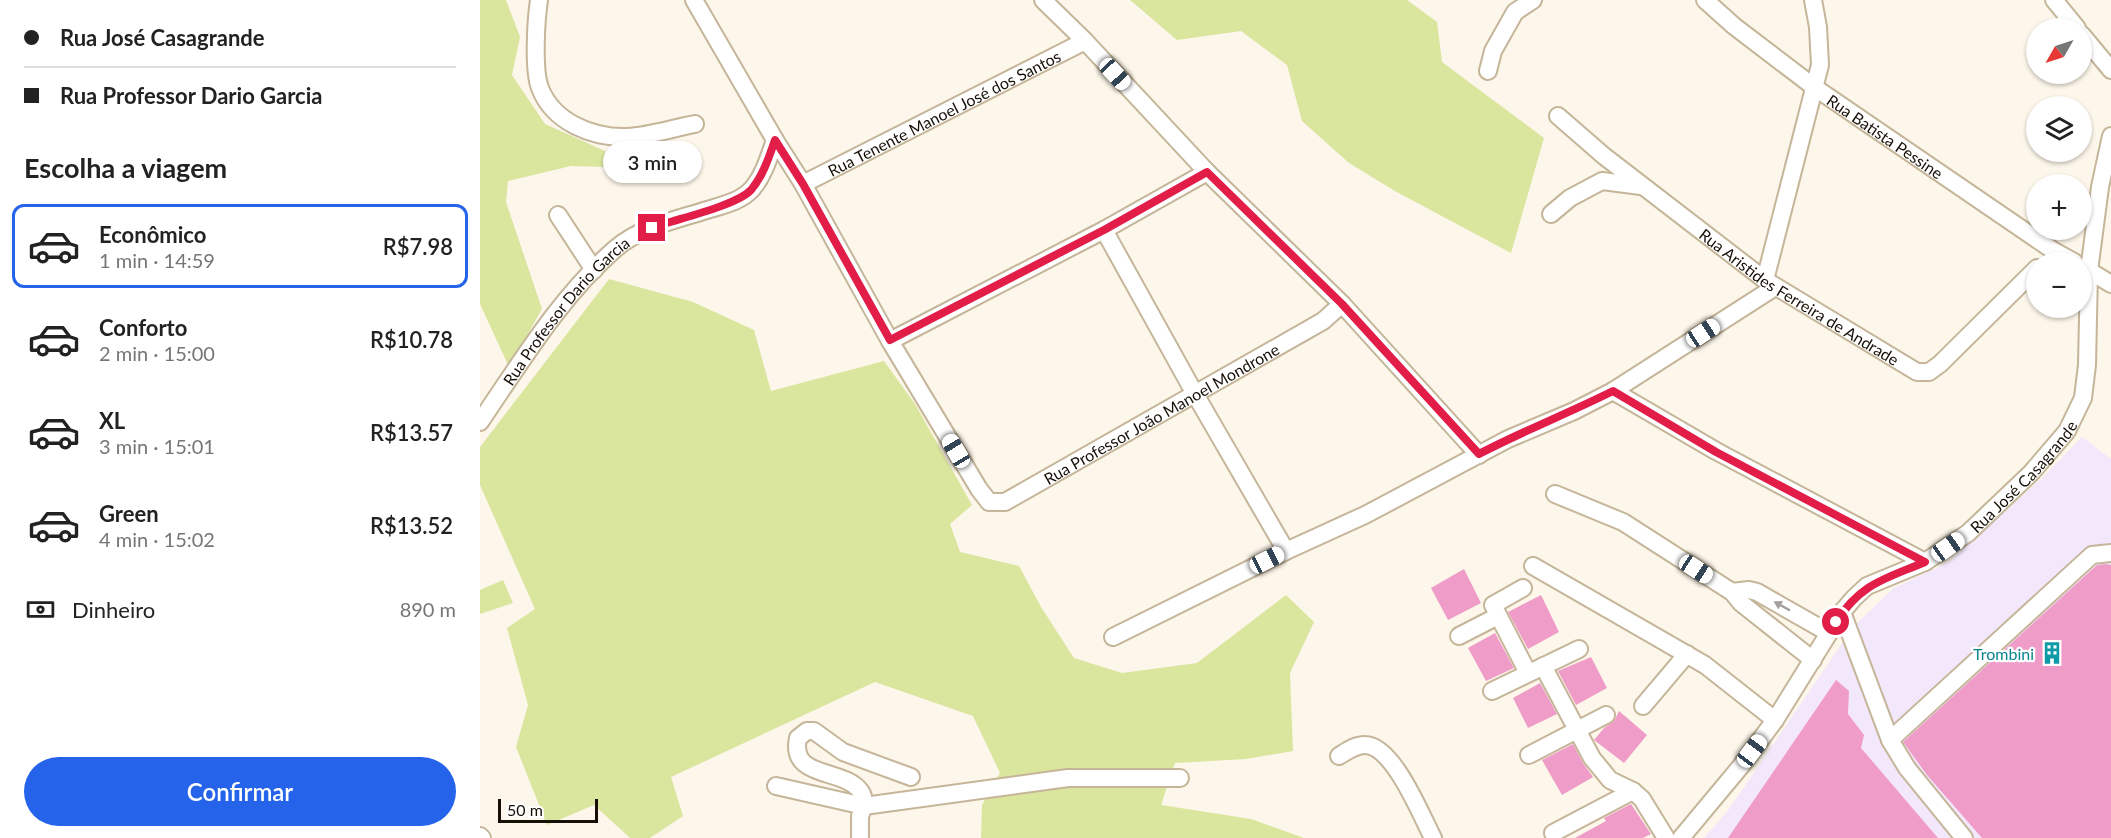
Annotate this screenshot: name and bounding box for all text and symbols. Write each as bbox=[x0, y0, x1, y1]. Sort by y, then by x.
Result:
north arrow bbox=[2026, 18, 2092, 84]
map controls bbox=[2026, 18, 2092, 318]
text: Rua José Casagrande bbox=[60, 24, 265, 51]
street label: Rua Tenente Manoel José dos Santos bbox=[824, 46, 1063, 179]
car bbox=[1096, 55, 1134, 93]
text: Rua Professor Dario Garcia bbox=[60, 82, 322, 109]
street label: Rua Batista Pessine bbox=[1824, 90, 1947, 182]
button: layers bbox=[2026, 96, 2092, 162]
callout: 3 min bbox=[602, 141, 702, 183]
text: 3 min bbox=[628, 150, 677, 174]
text: Escolha a viagem bbox=[24, 151, 227, 184]
button: + bbox=[2026, 174, 2092, 240]
route end bbox=[638, 214, 665, 241]
icon: car bbox=[27, 219, 81, 273]
text: Econômico bbox=[99, 221, 206, 248]
street label: Rua Aristides Ferreira de Andrade bbox=[1696, 224, 1903, 369]
street label: Rua Professor Dario Garcia bbox=[498, 232, 632, 388]
text: R$7.98 bbox=[383, 233, 453, 260]
text: 1 min · 14:59 bbox=[99, 248, 215, 272]
button: − bbox=[2026, 252, 2092, 318]
icon: car bbox=[27, 312, 81, 366]
text: Conforto bbox=[99, 314, 187, 341]
car bbox=[1683, 316, 1723, 350]
text: R$10.78 bbox=[370, 326, 453, 353]
street label: Rua Professor João Manoel Mondrone bbox=[1040, 339, 1282, 488]
text: 2 min · 15:00 bbox=[99, 341, 215, 365]
icon: car bbox=[27, 405, 81, 459]
text: XL bbox=[99, 407, 125, 434]
street label: Rua José Casagrande bbox=[1966, 417, 2080, 536]
text: R$13.57 bbox=[370, 419, 453, 446]
car bbox=[939, 431, 973, 471]
text: 3 min · 15:01 bbox=[99, 434, 215, 458]
icon: car bbox=[27, 498, 81, 552]
text: Green bbox=[99, 500, 159, 527]
text: R$13.52 bbox=[370, 512, 453, 539]
text: 4 min · 15:02 bbox=[99, 527, 215, 551]
car bbox=[1928, 529, 1968, 565]
car bbox=[1247, 544, 1287, 576]
car bbox=[1676, 552, 1716, 586]
icon: cash bbox=[24, 593, 57, 626]
text: Dinheiro bbox=[72, 596, 155, 623]
text: 890 m bbox=[400, 597, 456, 621]
one-way arrow bbox=[1773, 601, 1790, 611]
route start bbox=[1822, 608, 1849, 635]
building icon: Trombini bbox=[2039, 640, 2065, 666]
place label: Trombini bbox=[1973, 644, 2034, 663]
car bbox=[1734, 731, 1770, 771]
button: Confirmar bbox=[24, 757, 456, 826]
scale bar bbox=[498, 796, 598, 824]
text: 50 m bbox=[507, 800, 543, 819]

